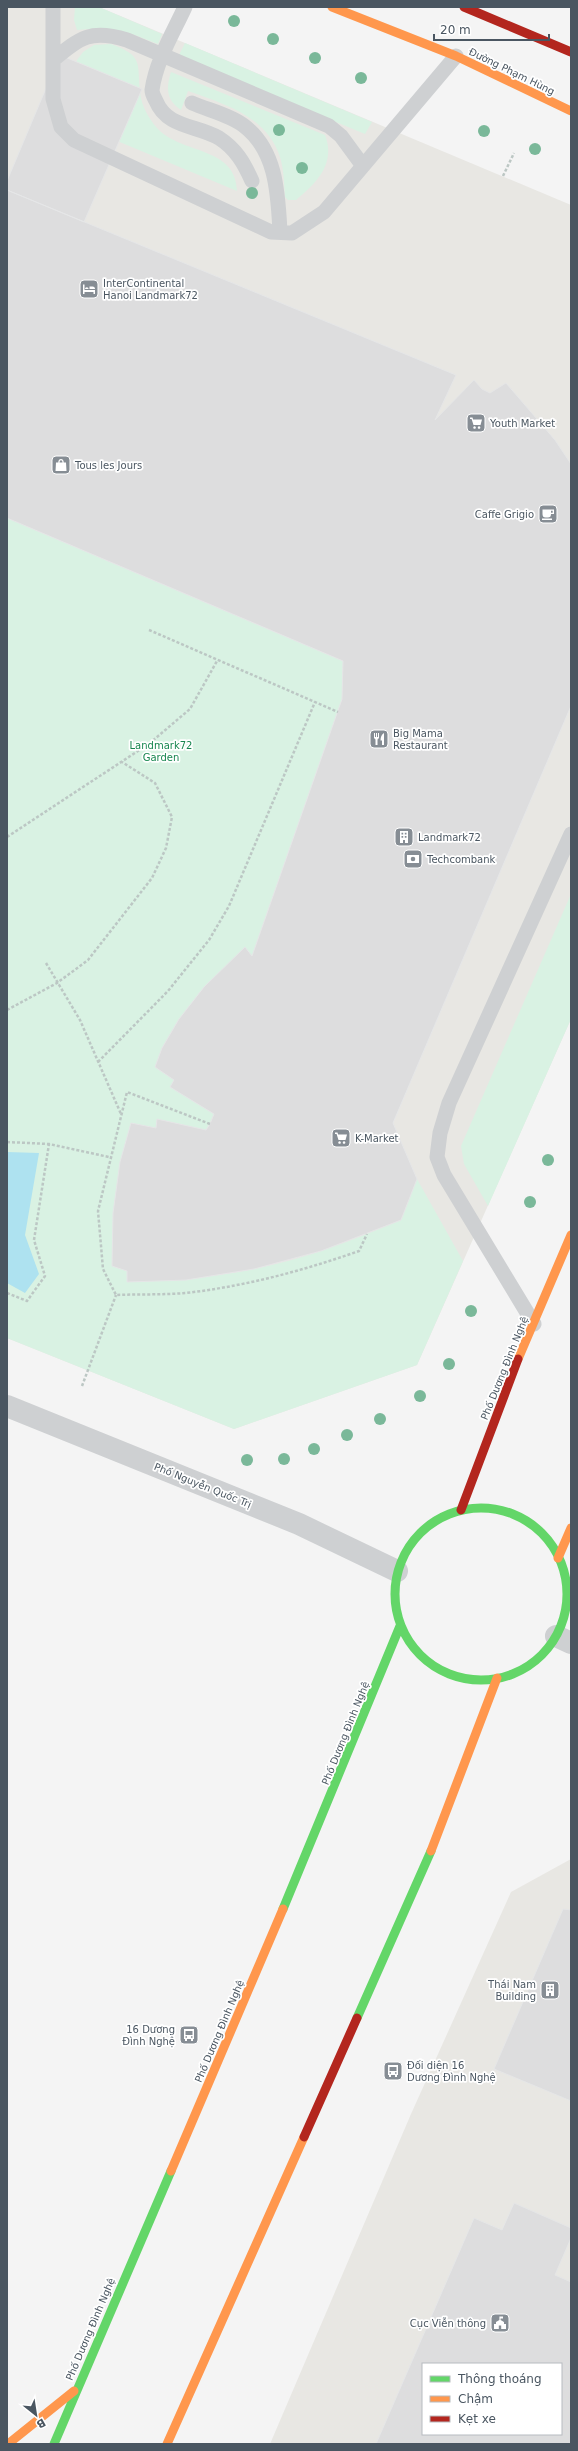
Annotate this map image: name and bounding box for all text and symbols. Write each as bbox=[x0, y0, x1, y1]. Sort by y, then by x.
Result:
scale bar bbox=[434, 16, 549, 42]
text: 20 m bbox=[440, 23, 471, 37]
street label: Đường Phạm Hùng bbox=[467, 46, 556, 98]
hotel icon: InterContinental Hanoi Landmark72 bbox=[78, 278, 100, 300]
place label: InterContinental Hanoi Landmark72 bbox=[103, 278, 198, 301]
supermarket icon: Youth Market bbox=[465, 412, 487, 434]
place label: Youth Market bbox=[489, 418, 555, 429]
shop icon: Tous les Jours bbox=[50, 454, 72, 476]
place label: Tous les Jours bbox=[74, 460, 142, 471]
cafe icon: Caffe Grigio bbox=[537, 503, 559, 525]
place label: Caffe Grigio bbox=[475, 509, 534, 520]
restaurant icon: Big Mama Restaurant bbox=[368, 728, 390, 750]
place label: Big Mama Restaurant bbox=[393, 728, 448, 751]
park label: Landmark72 Garden bbox=[130, 740, 192, 763]
building icon: Landmark72 bbox=[393, 826, 415, 848]
place label: Landmark72 bbox=[418, 832, 481, 843]
bank icon: Techcombank bbox=[402, 848, 424, 870]
place label: Techcombank bbox=[426, 854, 496, 865]
supermarket icon: K-Market bbox=[330, 1127, 352, 1149]
place label: K-Market bbox=[355, 1133, 399, 1144]
street label: Phố Dương Đình Nghệ bbox=[479, 1315, 531, 1422]
street label: Phố Nguyễn Quốc Trị bbox=[152, 1460, 253, 1511]
street label: Phố Dương Đình Nghệ bbox=[320, 1680, 372, 1787]
street label: Phố Dương Đình Nghệ bbox=[193, 1978, 247, 2085]
place label: Thái Nam Building bbox=[487, 1979, 536, 2002]
building icon: Thái Nam Building bbox=[539, 1979, 561, 2001]
place label: 16 Dương Đình Nghệ bbox=[122, 2024, 175, 2048]
bus stop icon: 16 Dương Đình Nghệ bbox=[178, 2024, 200, 2046]
bus stop icon: Đối diện 16 Dương Đình Nghệ bbox=[382, 2060, 404, 2082]
place label: Đối diện 16 Dương Đình Nghệ bbox=[407, 2060, 496, 2084]
street label: Phố Dương Đình Nghệ bbox=[64, 2276, 118, 2383]
public building icon: Cục Viễn thông bbox=[489, 2312, 511, 2334]
place label: Cục Viễn thông bbox=[410, 2317, 486, 2330]
legend bbox=[422, 2363, 562, 2435]
text: Thông thoáng bbox=[457, 2372, 542, 2386]
text: Chậm bbox=[458, 2392, 493, 2406]
north arrow bbox=[16, 2395, 56, 2435]
text: Kẹt xe bbox=[458, 2412, 496, 2426]
text: B bbox=[34, 2416, 48, 2431]

